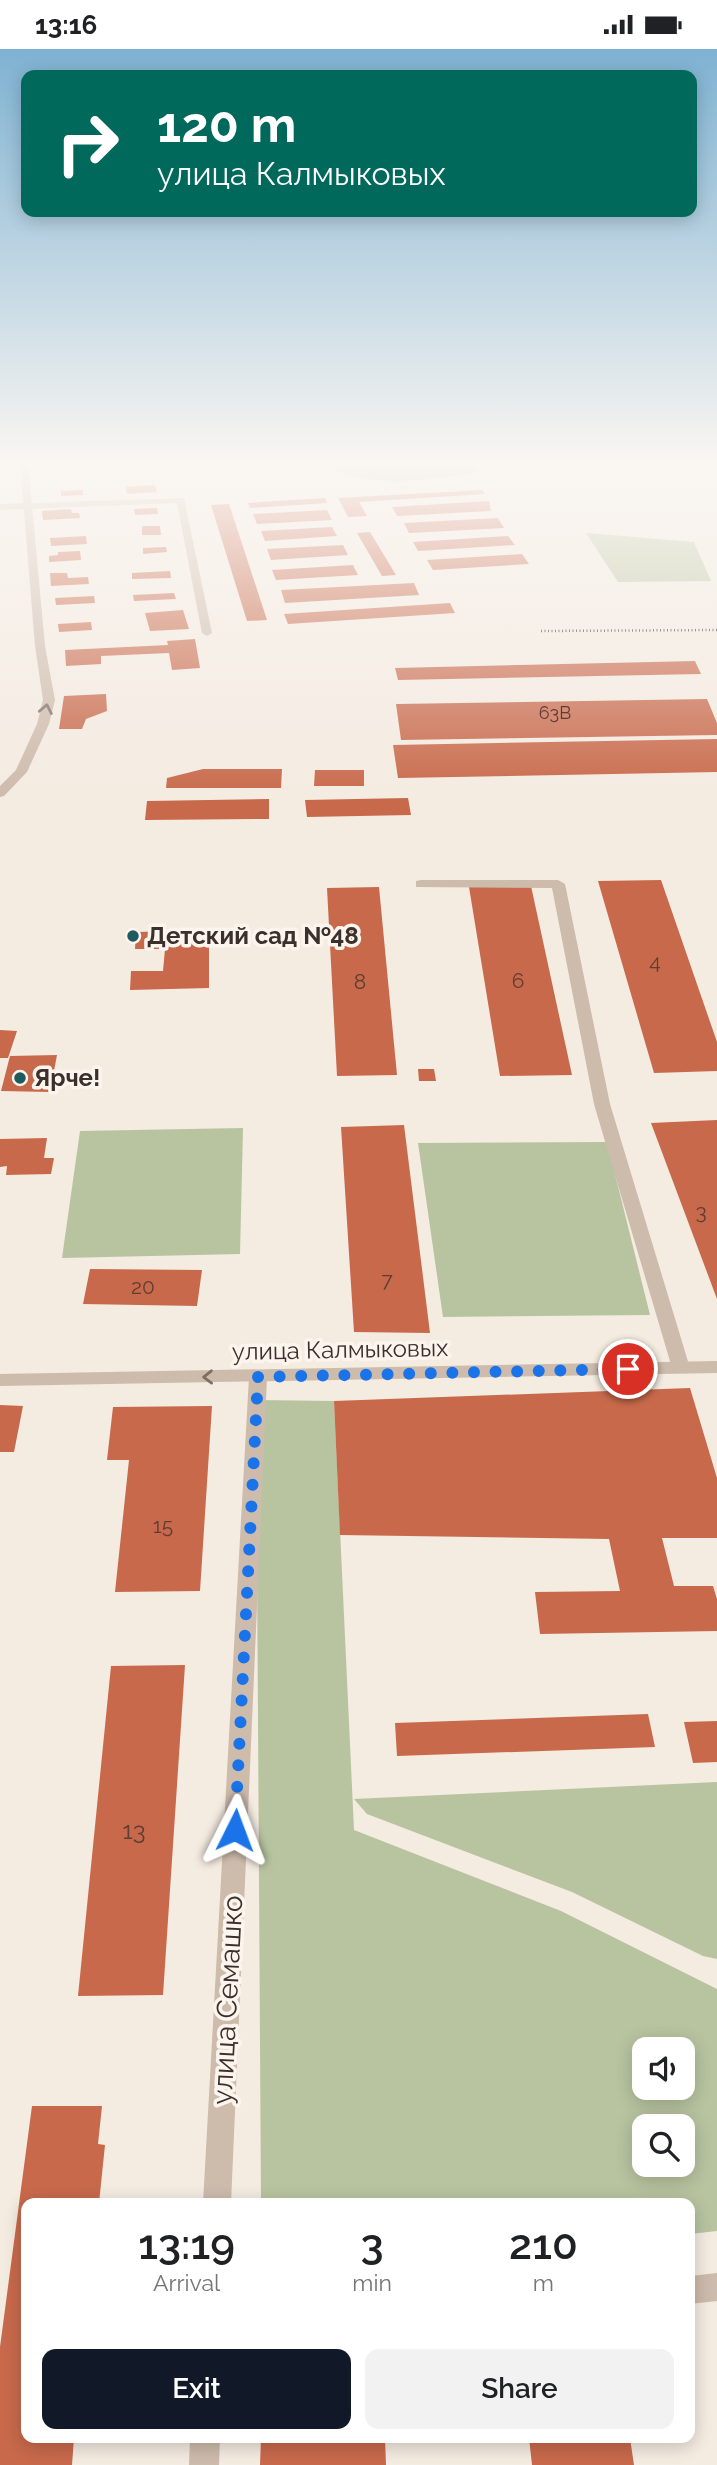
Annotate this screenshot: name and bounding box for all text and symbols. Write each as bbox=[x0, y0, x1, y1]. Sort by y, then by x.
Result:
text: 13:16 bbox=[35, 10, 97, 40]
text: 120 m bbox=[157, 96, 296, 153]
icon: right bbox=[42, 98, 133, 189]
text: улица Калмыковых bbox=[157, 155, 446, 192]
house number: 63В bbox=[539, 702, 571, 723]
one-way arrow bbox=[38, 703, 53, 715]
place label: Детский сад №48 bbox=[147, 921, 359, 950]
marker: Детский сад №48 bbox=[125, 928, 141, 944]
house number: 4 bbox=[649, 949, 661, 974]
house number: 6 bbox=[512, 968, 524, 993]
house number: 8 bbox=[354, 969, 366, 994]
place label: Ярче! bbox=[34, 1063, 100, 1092]
marker: Ярче! bbox=[12, 1070, 28, 1086]
house number: 3 bbox=[695, 1199, 707, 1224]
house number: 7 bbox=[381, 1267, 393, 1292]
house number: 20 bbox=[131, 1274, 155, 1299]
street label: улица Калмыковых bbox=[232, 1333, 448, 1366]
pin bbox=[598, 1339, 658, 1399]
icon: arrive bbox=[609, 1350, 647, 1388]
one-way arrow bbox=[202, 1370, 213, 1385]
house number: 15 bbox=[153, 1513, 173, 1538]
position arrow bbox=[198, 1793, 272, 1867]
house number: 13 bbox=[122, 1816, 146, 1845]
street label: улица Семашко bbox=[206, 1894, 249, 2106]
map controls bbox=[632, 2037, 695, 2177]
button: sound bbox=[632, 2037, 695, 2100]
button: search bbox=[632, 2114, 695, 2177]
text: 13:19 bbox=[138, 2220, 235, 2269]
text: 3 bbox=[361, 2220, 384, 2269]
text: 210 bbox=[509, 2220, 578, 2269]
text: Arrival bbox=[153, 2269, 220, 2296]
text: min bbox=[352, 2269, 392, 2296]
text: m bbox=[533, 2269, 554, 2296]
button: Exit bbox=[42, 2349, 351, 2429]
button: Share bbox=[365, 2349, 674, 2429]

